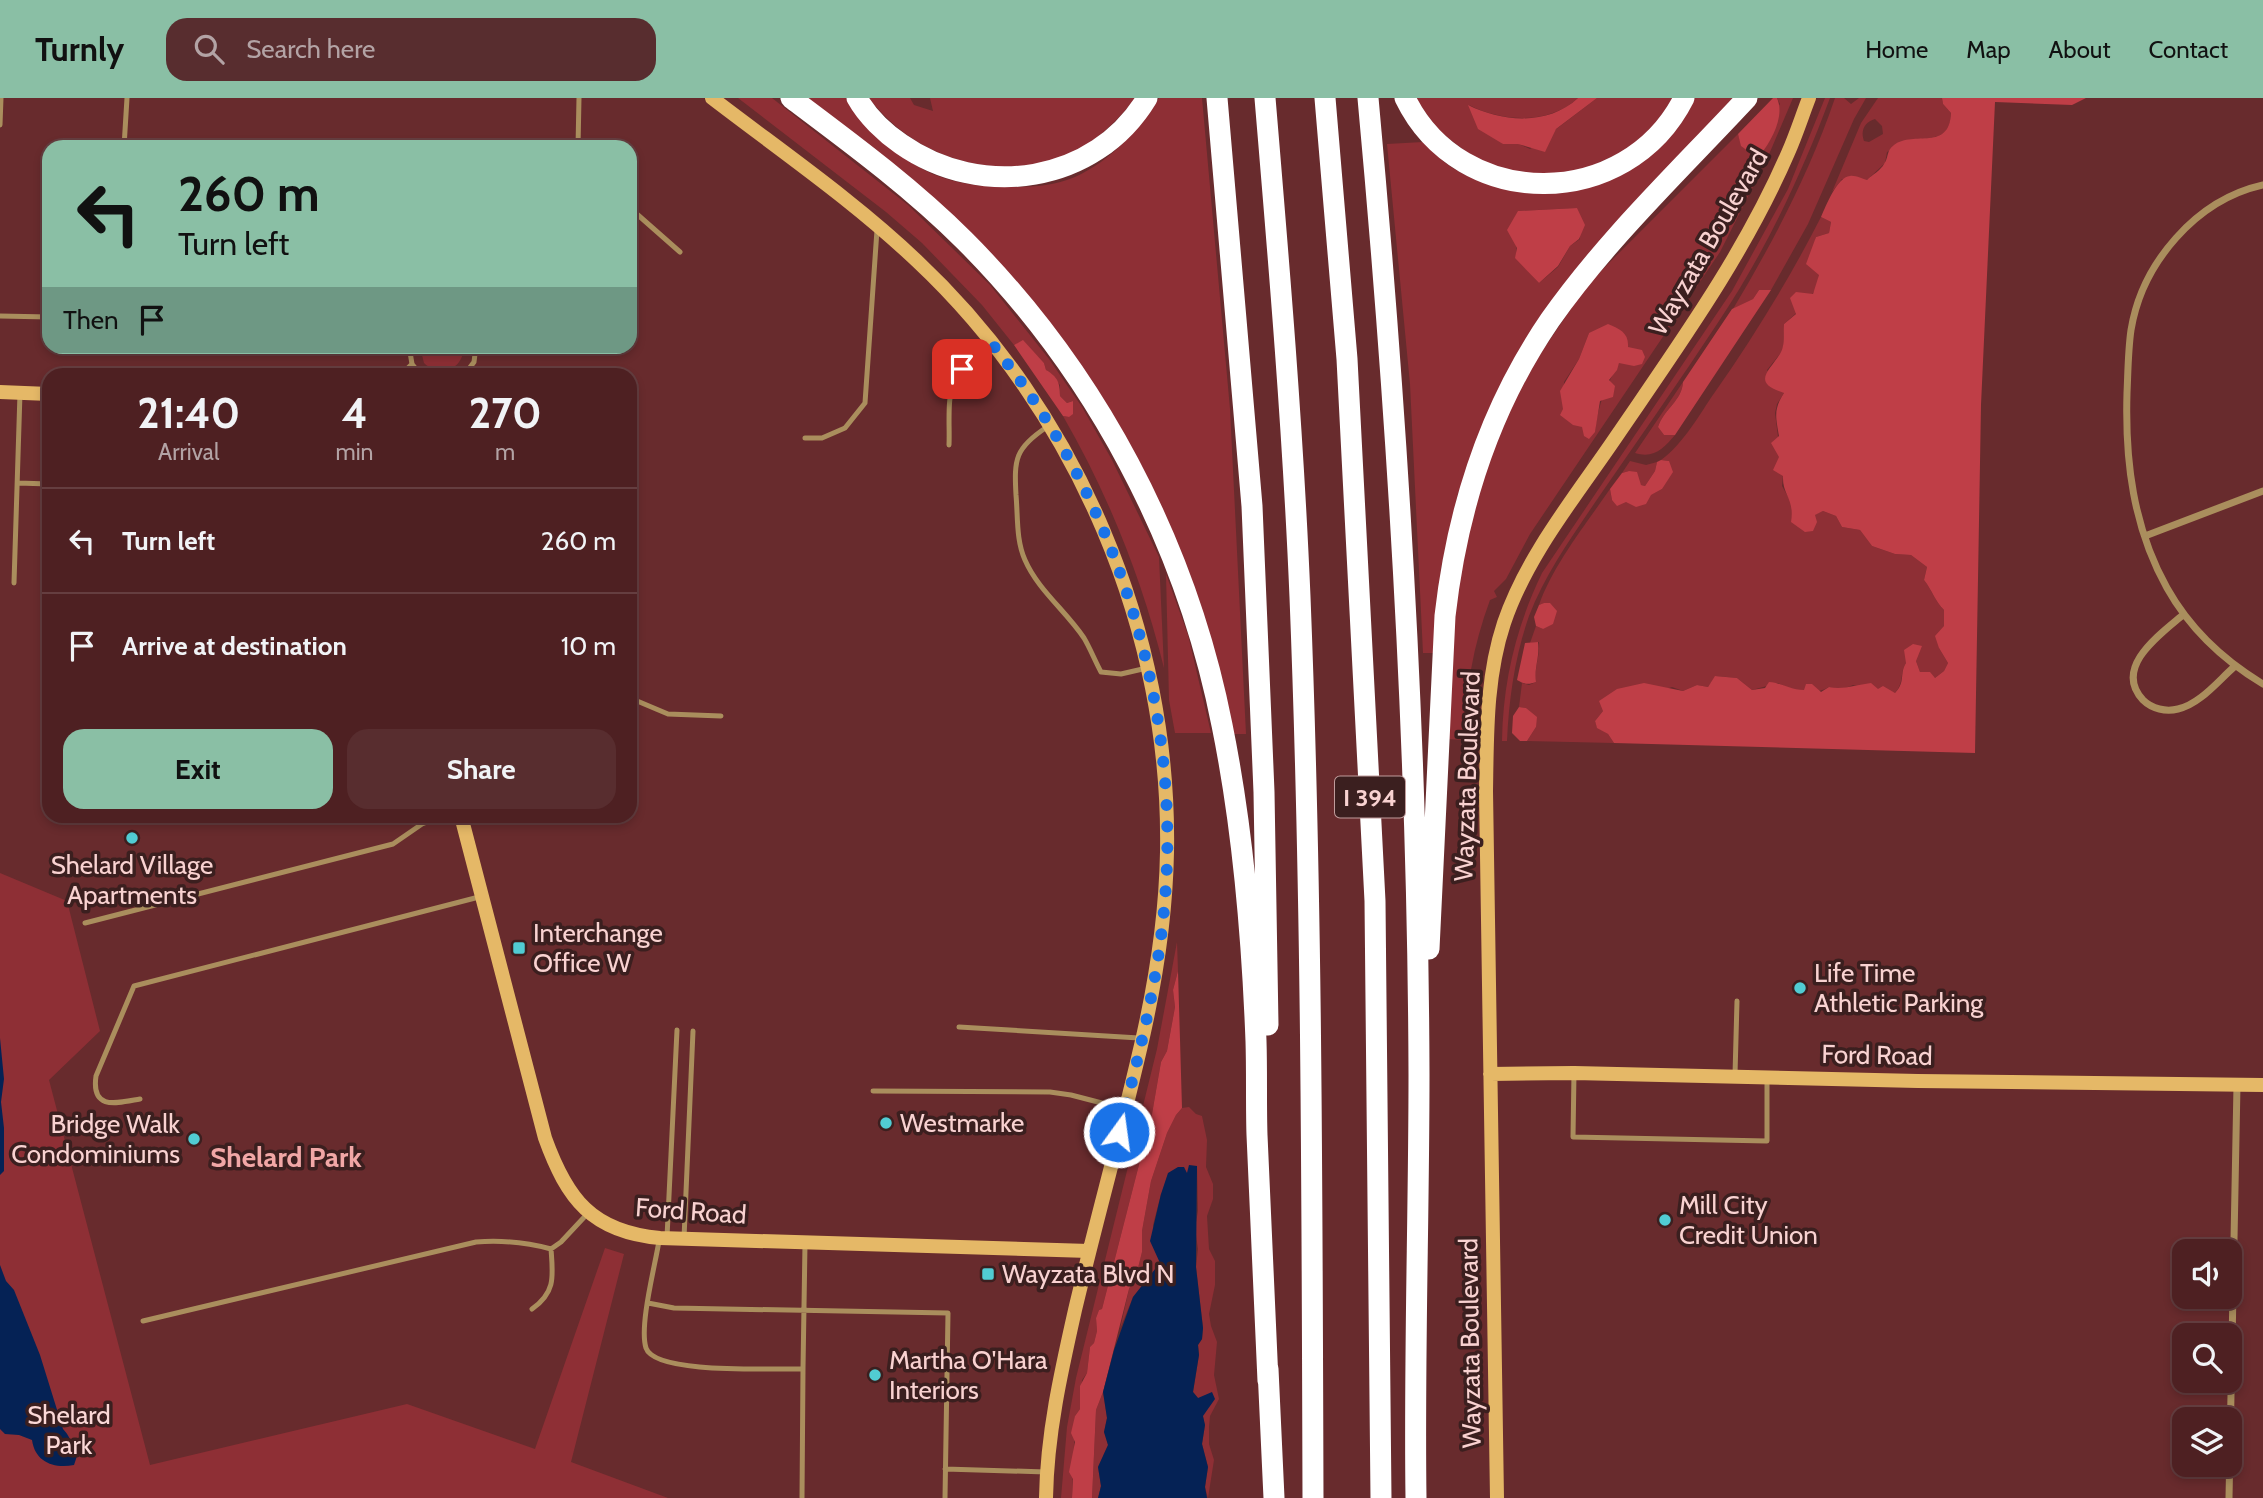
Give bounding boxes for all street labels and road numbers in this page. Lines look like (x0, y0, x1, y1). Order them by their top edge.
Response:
street label: Wayzata Boulevard (1642, 143, 1774, 341)
street label: Wayzata Boulevard (1447, 670, 1487, 882)
road number: I 394 (1335, 776, 1405, 818)
street label: Ford Road (1821, 1038, 1933, 1072)
street label: Ford Road (634, 1191, 748, 1231)
street label: Wayzata Boulevard (1452, 1238, 1488, 1448)

